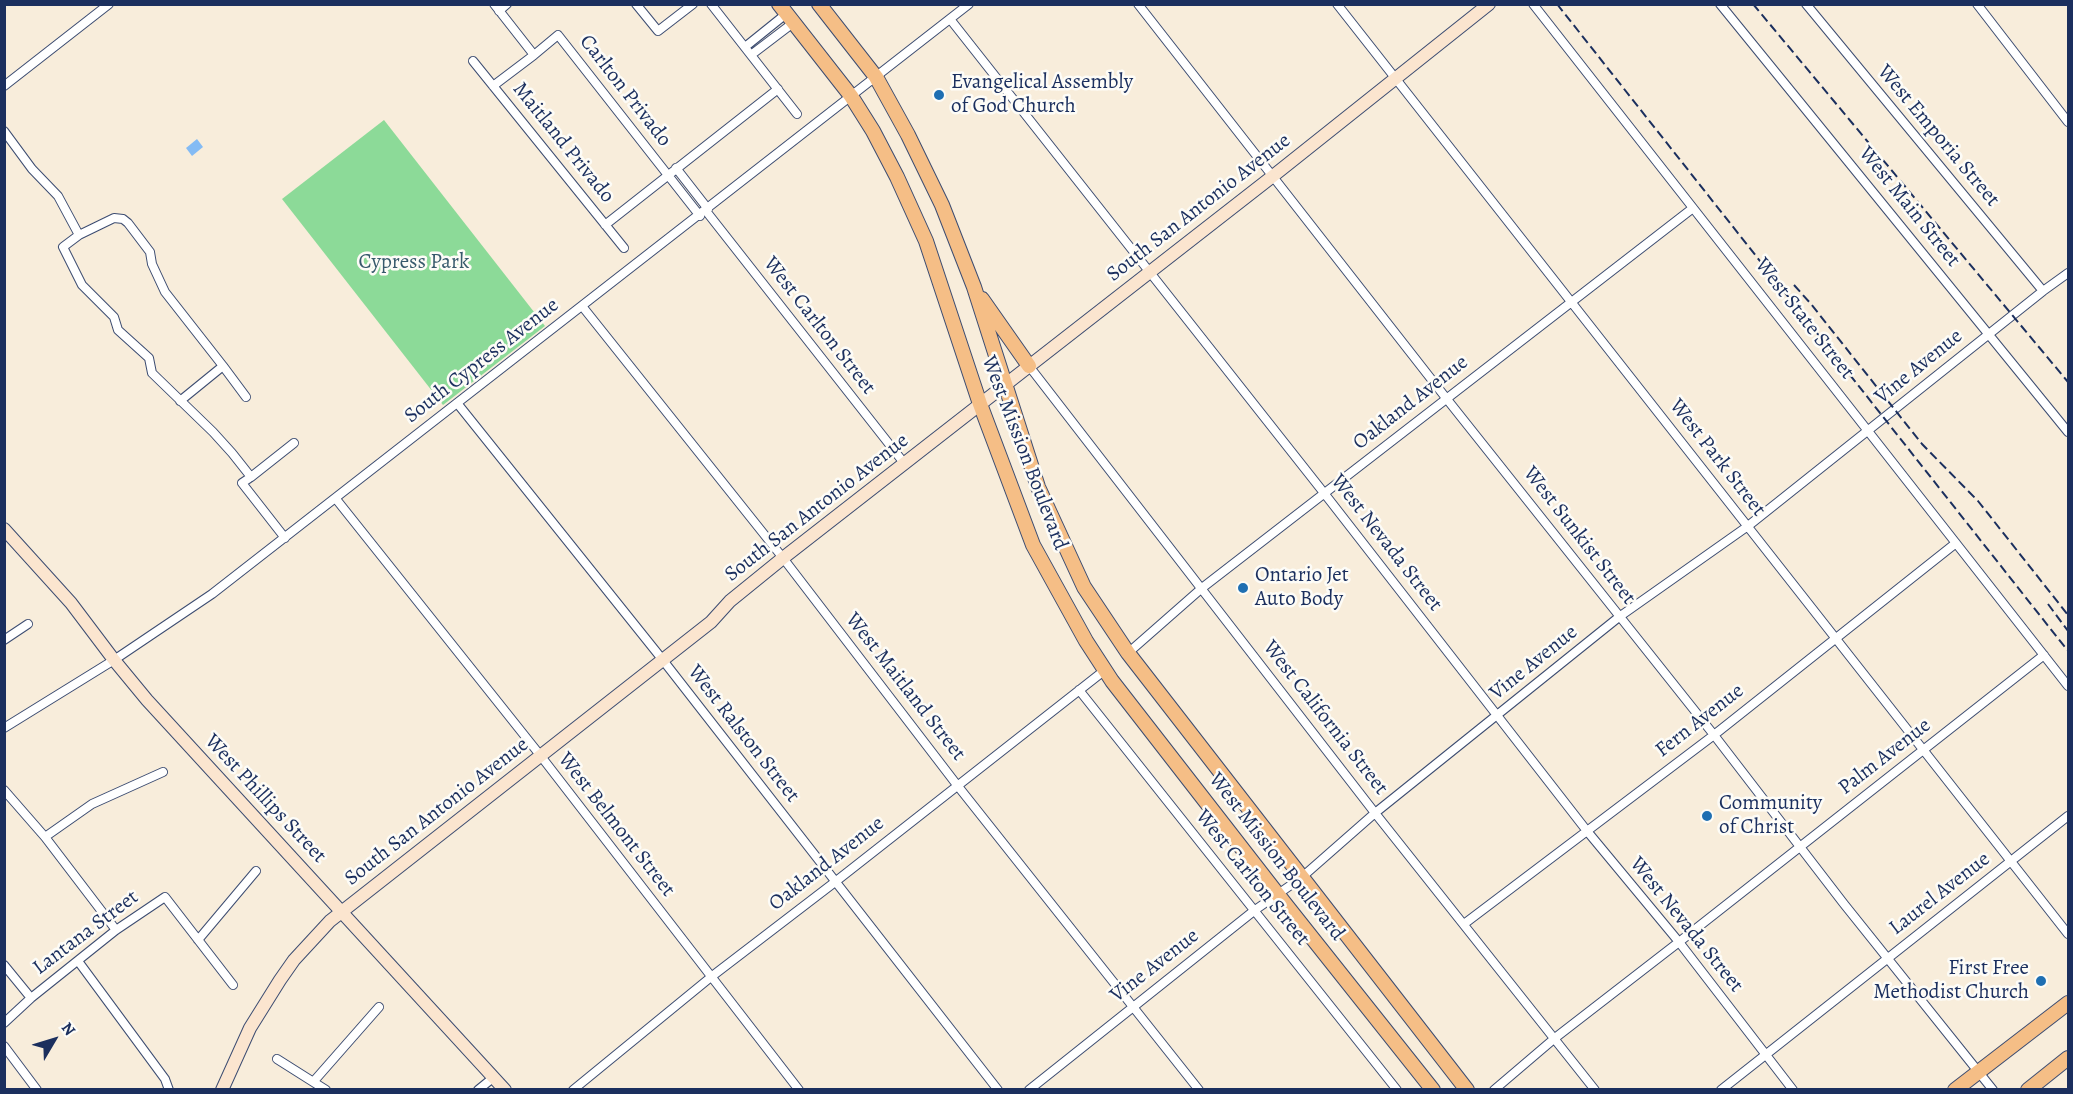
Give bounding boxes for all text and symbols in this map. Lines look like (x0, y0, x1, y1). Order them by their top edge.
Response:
street label: Carlton Privado (574, 30, 676, 152)
street label: West Emporia Street (1871, 60, 2005, 212)
place label: Evangelical Assembly of God Church (951, 70, 1133, 120)
street label: Maitland Privado (507, 78, 619, 208)
marker: Evangelical Assembly of God Church (932, 88, 946, 102)
street label: South San Antonio Avenue (1102, 128, 1296, 288)
street label: West Main Street (1853, 142, 1965, 272)
park label: Cypress Park (358, 250, 470, 276)
street label: West Carlton Street (757, 252, 881, 400)
street label: West State Street (1749, 253, 1859, 385)
street label: South Cypress Avenue (400, 293, 564, 429)
street label: Vine Avenue (1870, 324, 1968, 410)
street label: Oakland Avenue (1348, 350, 1474, 456)
street label: West Mission Boulevard (975, 352, 1073, 554)
street label: West Park Street (1663, 394, 1771, 522)
street label: South San Antonio Avenue (720, 428, 914, 588)
street label: West Sunkist Street (1517, 462, 1641, 610)
street label: West Nevada Street (1325, 470, 1447, 616)
place label: Ontario Jet Auto Body (1255, 563, 1349, 613)
marker: Ontario Jet Auto Body (1236, 581, 1250, 595)
street label: West Maitland Street (839, 608, 971, 766)
street label: Vine Avenue (1485, 620, 1583, 706)
street label: West California Street (1257, 636, 1393, 800)
street label: West Ralston Street (682, 660, 804, 808)
street label: Fern Avenue (1651, 679, 1749, 763)
street label: Palm Avenue (1834, 713, 1936, 801)
street label: West Phillips Street (199, 729, 331, 869)
street label: South San Antonio Avenue (340, 732, 534, 892)
street label: West Belmont Street (552, 748, 680, 902)
street label: West Mission Boulevard (1203, 768, 1349, 946)
place label: Community of Christ (1719, 791, 1822, 841)
street label: West Carlton Street (1189, 805, 1315, 951)
marker: Community of Christ (1700, 809, 1714, 823)
street label: Oakland Avenue (764, 811, 890, 917)
street label: Laurel Avenue (1885, 847, 1995, 941)
street label: West Nevada Street (1624, 852, 1748, 998)
street label: Lantana Street (28, 885, 144, 981)
street label: Vine Avenue (1106, 924, 1204, 1008)
place label: First Free Methodist Church (1873, 956, 2029, 1006)
marker: First Free Methodist Church (2034, 974, 2048, 988)
north arrow (24, 1010, 84, 1070)
text: N (56, 1018, 80, 1040)

